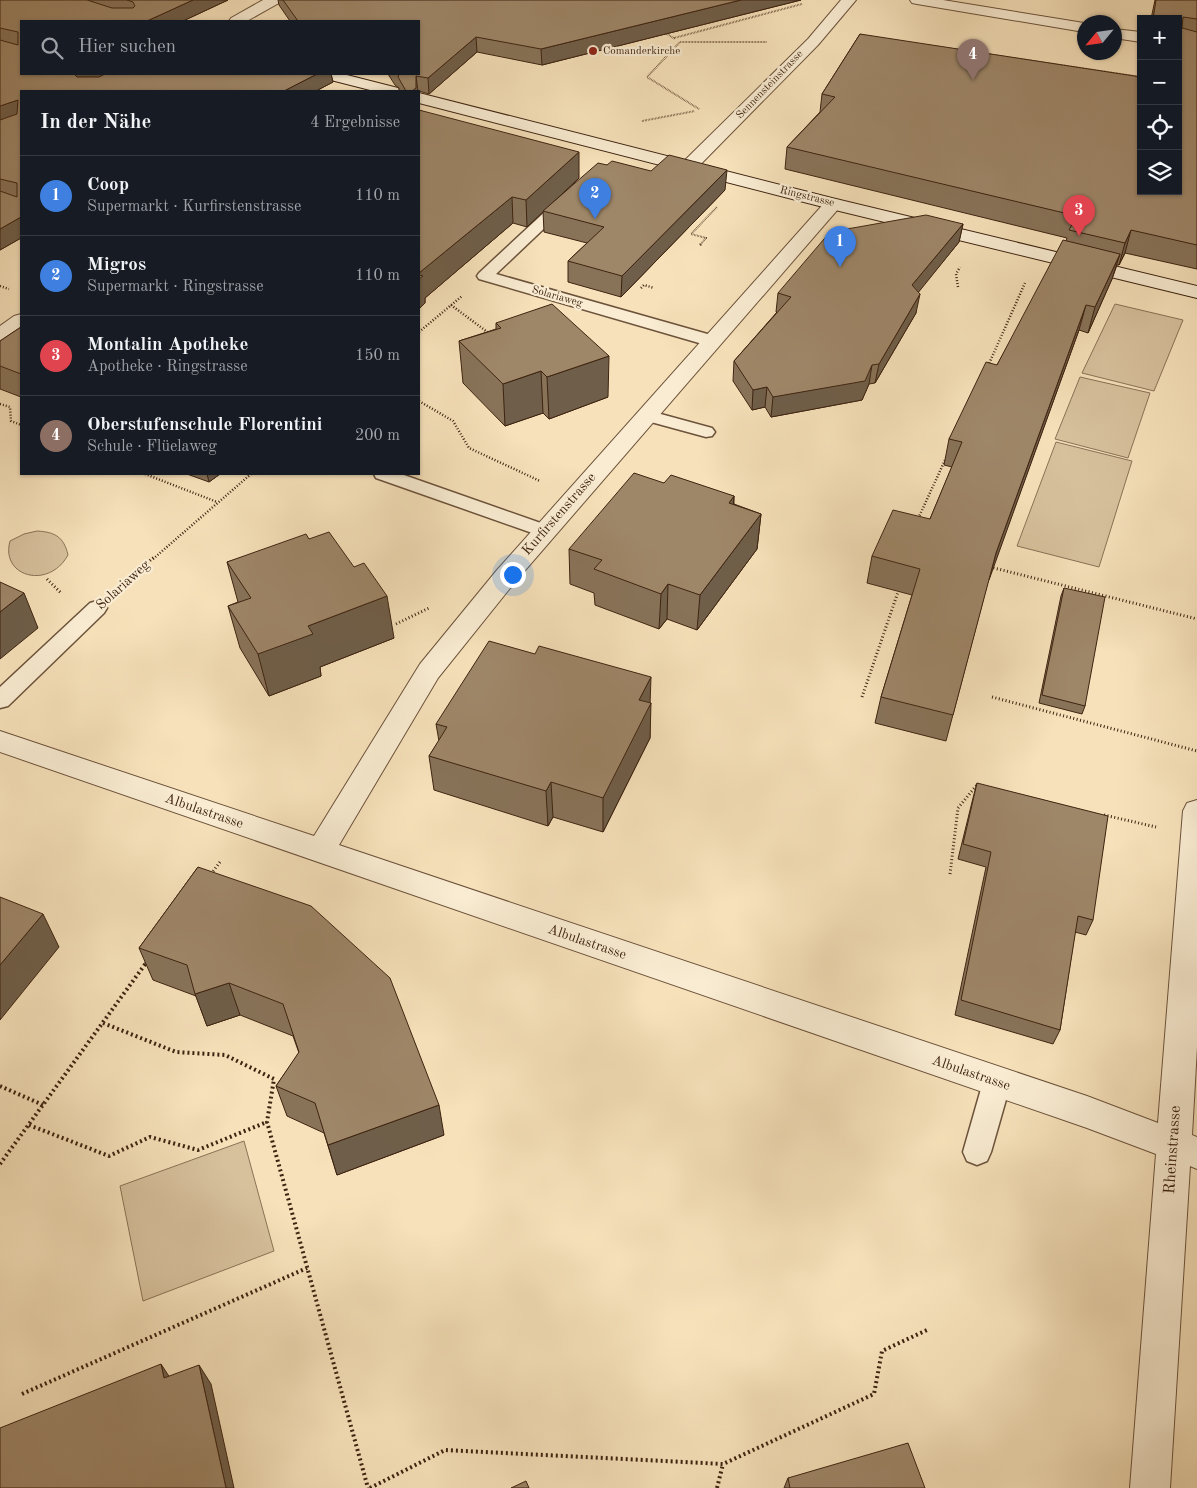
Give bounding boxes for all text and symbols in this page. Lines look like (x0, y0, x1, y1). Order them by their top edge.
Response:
north arrow (1077, 15, 1122, 60)
map controls (1137, 15, 1182, 195)
button: + (1137, 15, 1182, 60)
search box (20, 20, 420, 75)
icon: search (38, 34, 66, 62)
text: Hier suchen (78, 38, 176, 57)
pin: 4 (957, 39, 989, 80)
marker: Comanderkirche (587, 45, 599, 57)
place label: Comanderkirche (603, 46, 680, 57)
street label: Sennensteinstrasse (735, 49, 805, 121)
button: − (1137, 60, 1182, 105)
button: locate (1137, 105, 1182, 150)
text: In der Nähe (40, 112, 151, 133)
text: 4 Ergebnisse (310, 115, 400, 131)
button: layers (1137, 150, 1182, 195)
text: Coop (87, 176, 129, 195)
pin: 2 (579, 178, 611, 219)
street label: Ringstrasse (779, 185, 835, 209)
text: 1 (51, 188, 61, 204)
text: 110 m (355, 188, 400, 204)
pin: 3 (1063, 195, 1095, 236)
text: Supermarkt · Kurfirstenstrasse (87, 199, 301, 215)
pin: 1 (824, 226, 856, 267)
text: Migros (87, 256, 146, 275)
text: 2 (51, 268, 61, 284)
text: 110 m (355, 268, 400, 284)
text: Supermarkt · Ringstrasse (87, 279, 264, 295)
street label: Solariaweg (530, 284, 584, 310)
text: Montalin Apotheke (87, 336, 248, 355)
text: 3 (51, 348, 61, 364)
text: 150 m (355, 348, 400, 364)
text: Apotheke · Ringstrasse (87, 359, 248, 375)
text: Oberstufenschule Florentini (87, 416, 322, 435)
text: 4 (51, 428, 61, 444)
text: 200 m (355, 428, 400, 444)
text: Schule · Flüelaweg (87, 439, 217, 455)
street label: Kurfirstenstrasse (520, 470, 598, 558)
street label: Solariaweg (94, 557, 153, 612)
your location (500, 562, 526, 588)
street label: Albulastrasse (163, 791, 245, 831)
street label: Albulastrasse (546, 922, 628, 962)
street label: Albulastrasse (930, 1053, 1012, 1093)
street label: Rheinstrasse (1162, 1105, 1184, 1195)

